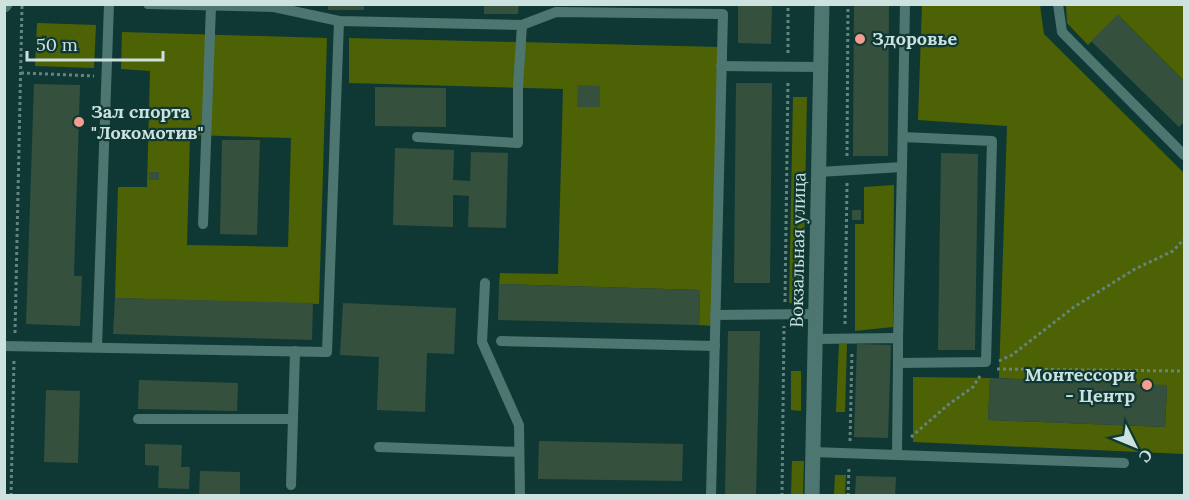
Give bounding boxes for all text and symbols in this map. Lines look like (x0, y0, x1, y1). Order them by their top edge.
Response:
scale bar (27, 24, 164, 62)
place label: Здоровье (872, 27, 958, 50)
marker: Здоровье (853, 32, 867, 46)
text: 50 m (36, 33, 78, 56)
place label: Зал спорта "Локомотив" (91, 100, 203, 144)
marker: Зал спорта "Локомотив" (72, 115, 86, 129)
street label: Вокзальная улица (785, 172, 810, 328)
place label: Монтессори - Центр (1025, 363, 1135, 407)
marker: Монтессори - Центр (1140, 378, 1154, 392)
north arrow (1105, 416, 1165, 476)
text: С (1135, 445, 1157, 467)

